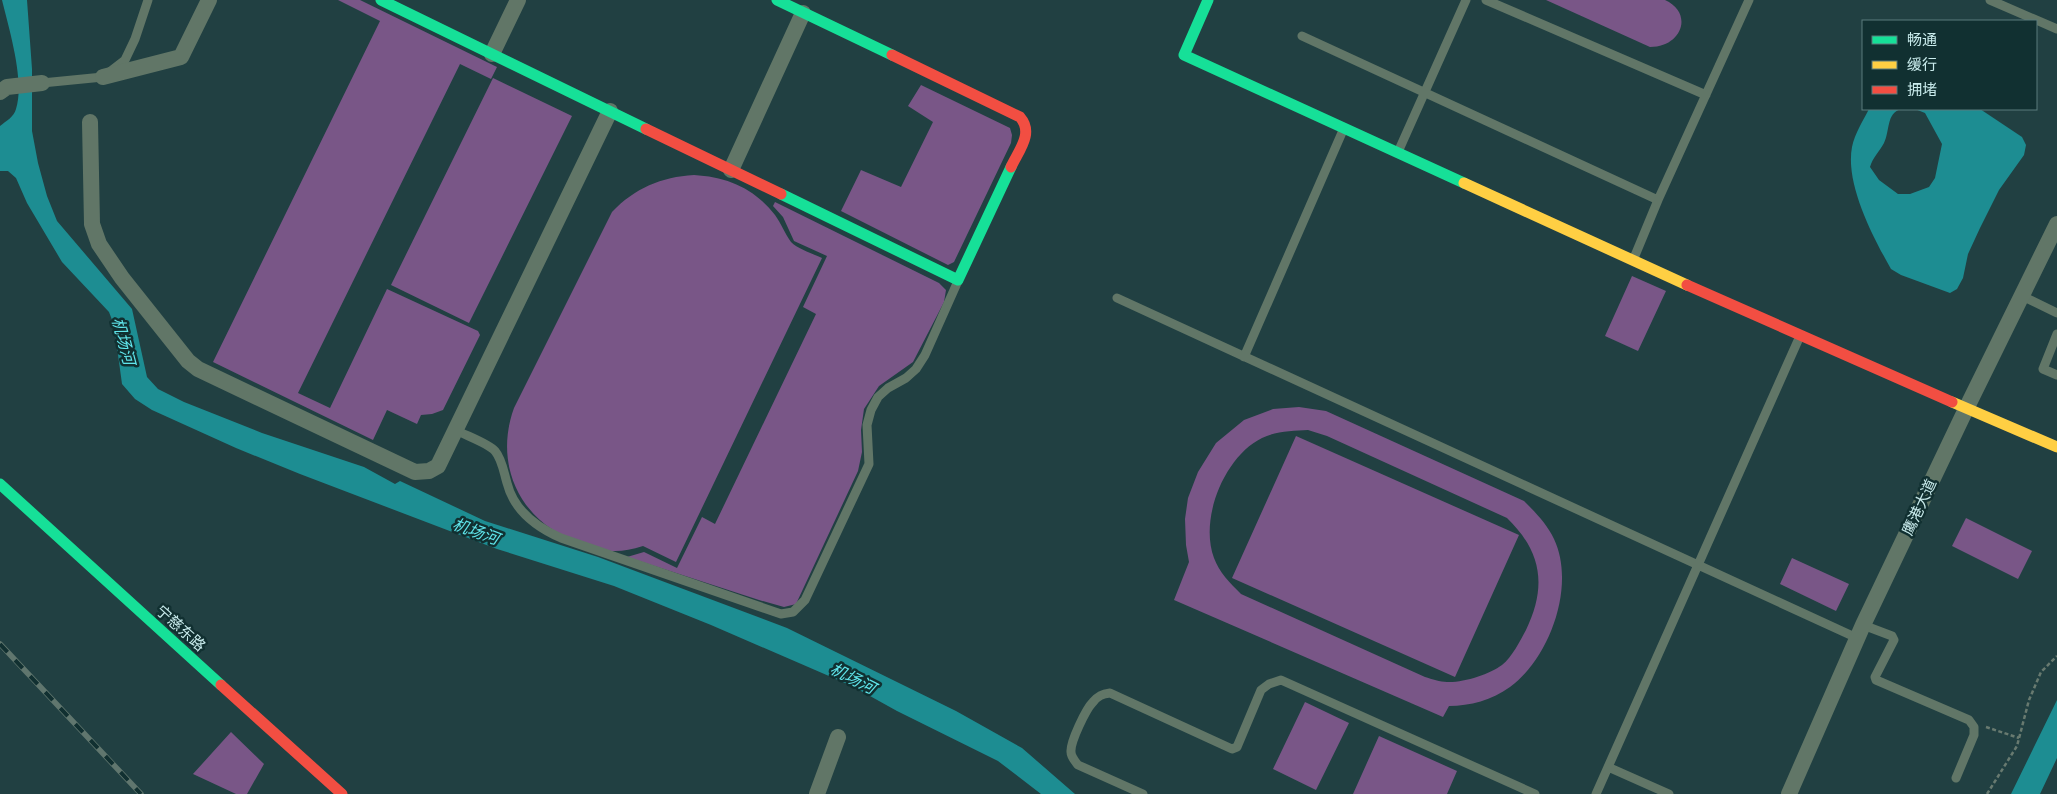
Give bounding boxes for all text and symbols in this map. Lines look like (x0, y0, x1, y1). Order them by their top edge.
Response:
legend (1862, 20, 2037, 110)
text: 畅通 (1907, 29, 1937, 50)
text: 缓行 (1907, 54, 1937, 75)
text: 拥堵 (1907, 79, 1937, 100)
water label: 机场河 (107, 315, 142, 370)
street label: 鹰港大道 (1897, 475, 1941, 539)
water label: 机场河 (450, 512, 505, 551)
street label: 宁慈东路 (152, 600, 210, 656)
water label: 机场河 (827, 657, 882, 700)

